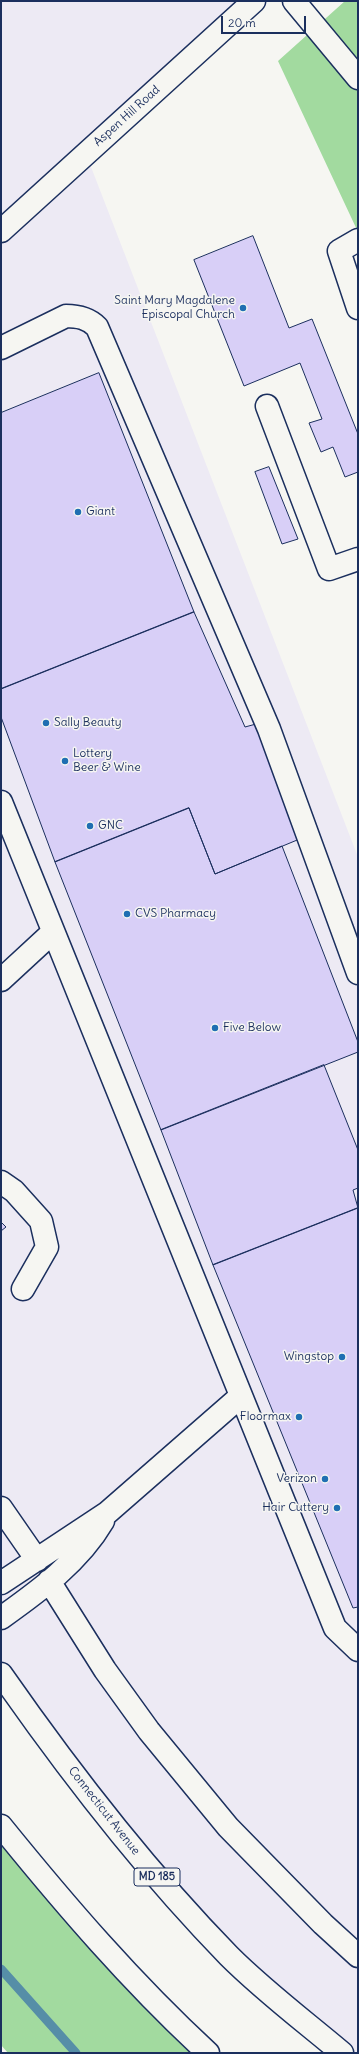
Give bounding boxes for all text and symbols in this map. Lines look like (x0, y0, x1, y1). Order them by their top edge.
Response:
scale bar (223, 8, 308, 34)
text: 20 m (228, 15, 256, 30)
street label: Aspen Hill Road (91, 83, 163, 149)
place label: Saint Mary Magdalene Episcopal Church (114, 294, 235, 322)
marker: Saint Mary Magdalene Episcopal Church (238, 303, 248, 313)
place label: Giant (86, 505, 115, 519)
marker: Giant (73, 507, 83, 517)
place label: Sally Beauty (54, 716, 122, 730)
marker: Sally Beauty (41, 718, 51, 728)
place label: Lottery Beer & Wine (73, 747, 141, 775)
marker: Lottery Beer & Wine (60, 756, 70, 766)
place label: GNC (98, 819, 123, 833)
marker: GNC (85, 821, 95, 831)
place label: CVS Pharmacy (135, 907, 216, 921)
marker: CVS Pharmacy (122, 909, 132, 919)
place label: Five Below (223, 1021, 281, 1035)
marker: Five Below (210, 1023, 220, 1033)
place label: Wingstop (284, 1350, 334, 1364)
marker: Wingstop (337, 1352, 347, 1362)
place label: Floormax (240, 1410, 291, 1424)
marker: Floormax (294, 1412, 304, 1422)
place label: Verizon (277, 1472, 317, 1486)
marker: Verizon (320, 1474, 330, 1484)
place label: Hair Cuttery (262, 1501, 329, 1515)
marker: Hair Cuttery (332, 1503, 342, 1513)
street label: Connecticut Avenue (65, 1764, 143, 1858)
road number: MD 185 (134, 1868, 180, 1886)

